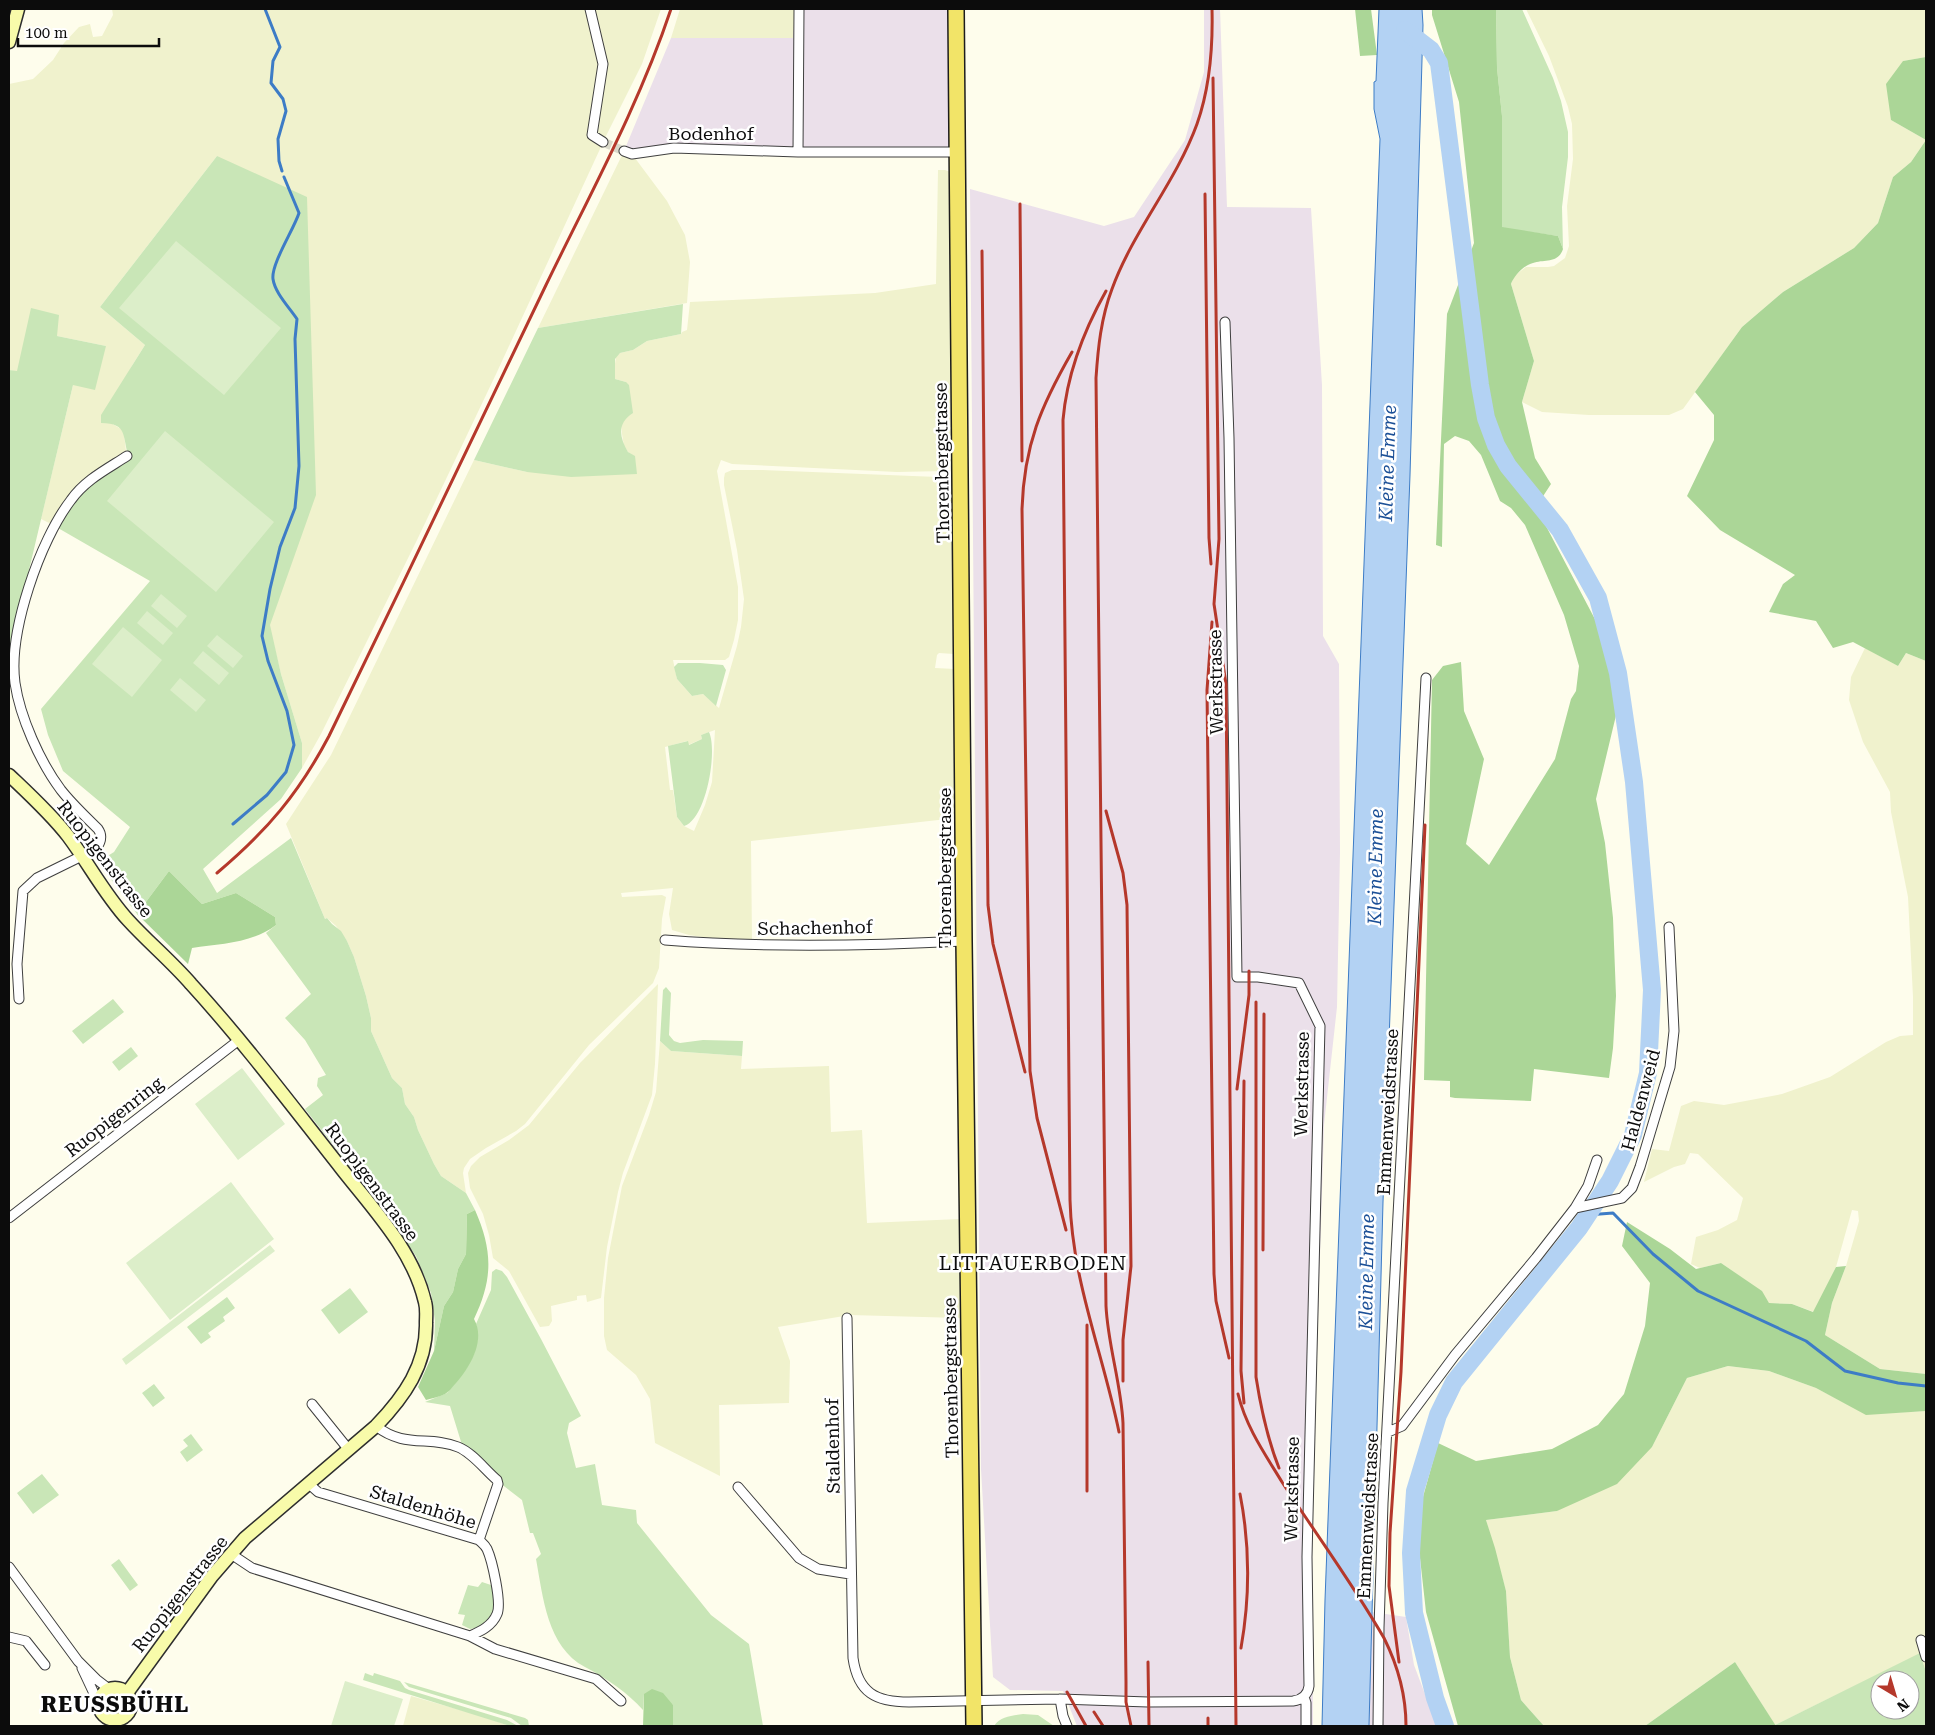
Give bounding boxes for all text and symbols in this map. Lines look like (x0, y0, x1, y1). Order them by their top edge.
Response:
scale bar (18, 15, 159, 47)
text: 100 m (25, 24, 68, 42)
street label: Bodenhof (668, 123, 755, 144)
street label: Thorenbergstrasse (930, 382, 953, 544)
water label: Kleine Emme (1374, 404, 1401, 523)
street label: Werkstrasse (1204, 629, 1227, 735)
street label: Thorenbergstrasse (934, 787, 955, 948)
street label: Ruopigenstrasse (53, 796, 158, 921)
water label: Kleine Emme (1363, 808, 1388, 926)
street label: Schachenhof (757, 916, 874, 939)
street label: Emmenweidstrasse (1373, 1028, 1402, 1196)
street label: Werkstrasse (1290, 1031, 1313, 1137)
street label: Haldenweid (1617, 1046, 1664, 1153)
street label: Ruopigenring (61, 1071, 167, 1161)
street label: Ruopigenstrasse (321, 1119, 424, 1245)
water label: Kleine Emme (1354, 1213, 1379, 1331)
district label: LITTAUERBODEN (939, 1251, 1127, 1275)
street label: Thorenbergstrasse (939, 1297, 962, 1459)
street label: Staldenhof (821, 1397, 844, 1494)
street label: Emmenweidstrasse (1353, 1432, 1382, 1600)
street label: Werkstrasse (1280, 1436, 1303, 1542)
street label: Staldenhöhe (367, 1480, 479, 1533)
street label: Ruopigenstrasse (128, 1531, 232, 1656)
north arrow (1870, 1670, 1920, 1720)
district label: REUSSBÜHL (41, 1690, 189, 1717)
text: N (1894, 1696, 1912, 1715)

